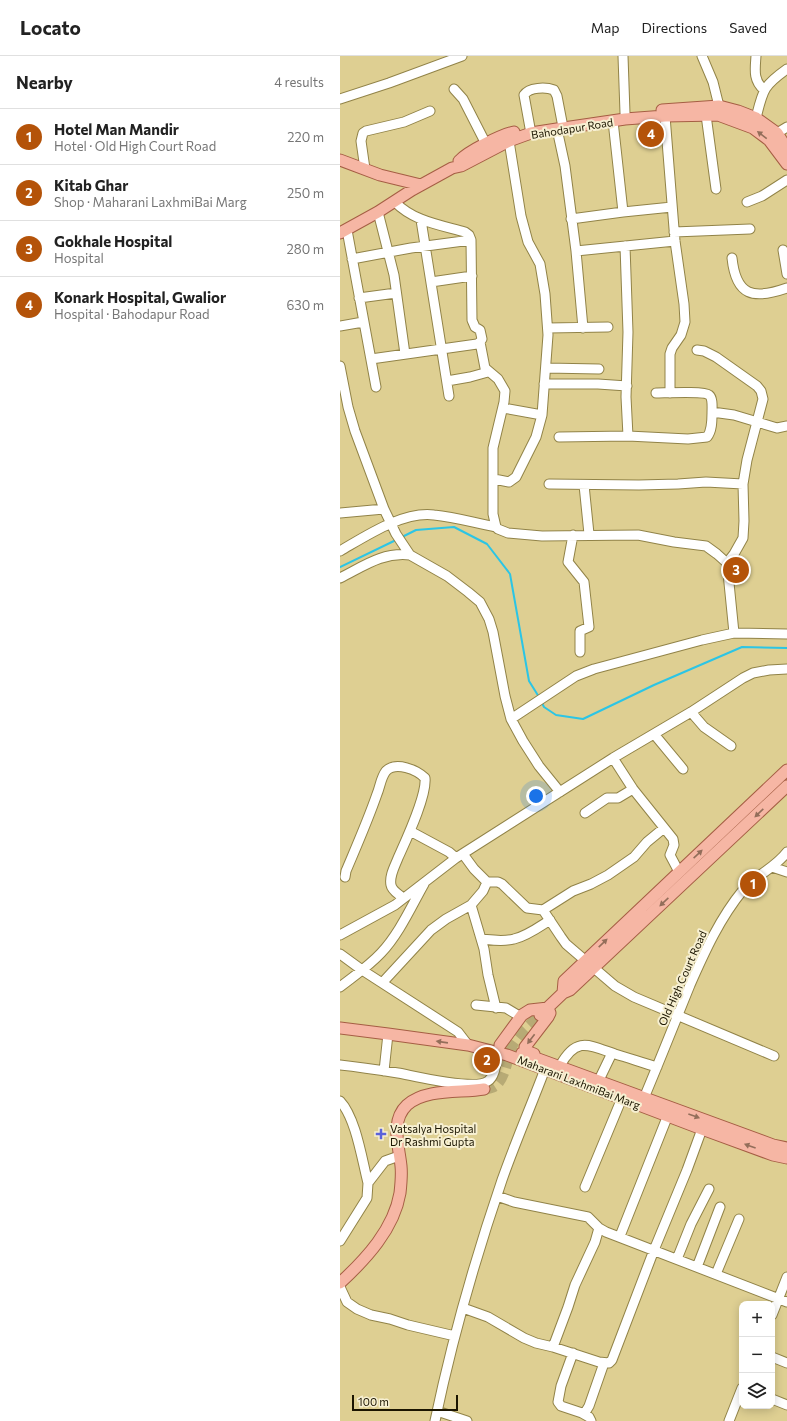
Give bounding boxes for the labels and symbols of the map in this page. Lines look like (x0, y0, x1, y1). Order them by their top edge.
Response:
street label: Bahodapur Road (530, 115, 614, 141)
pin: 4 (638, 119, 664, 149)
one-way arrow (757, 130, 768, 139)
pin: 3 (723, 555, 749, 585)
your location (526, 786, 546, 806)
one-way arrow (754, 808, 764, 817)
one-way arrow (693, 850, 703, 859)
pin: 1 (740, 869, 766, 899)
one-way arrow (660, 897, 669, 906)
street label: Old High Court Road (655, 928, 709, 1028)
one-way arrow (598, 938, 608, 948)
one-way arrow (526, 1034, 535, 1045)
one-way arrow (436, 1039, 448, 1045)
pin: 2 (474, 1045, 500, 1075)
street label: Maharani LaxhmiBai Marg (516, 1053, 642, 1111)
one-way arrow (688, 1113, 700, 1119)
place label: Vatsalya Hospital Dr Rashmi Gupta (390, 1122, 476, 1148)
marker: Vatsalya Hospital Dr Rashmi Gupta (375, 1128, 387, 1140)
one-way arrow (744, 1143, 756, 1149)
scale bar (352, 1393, 458, 1412)

